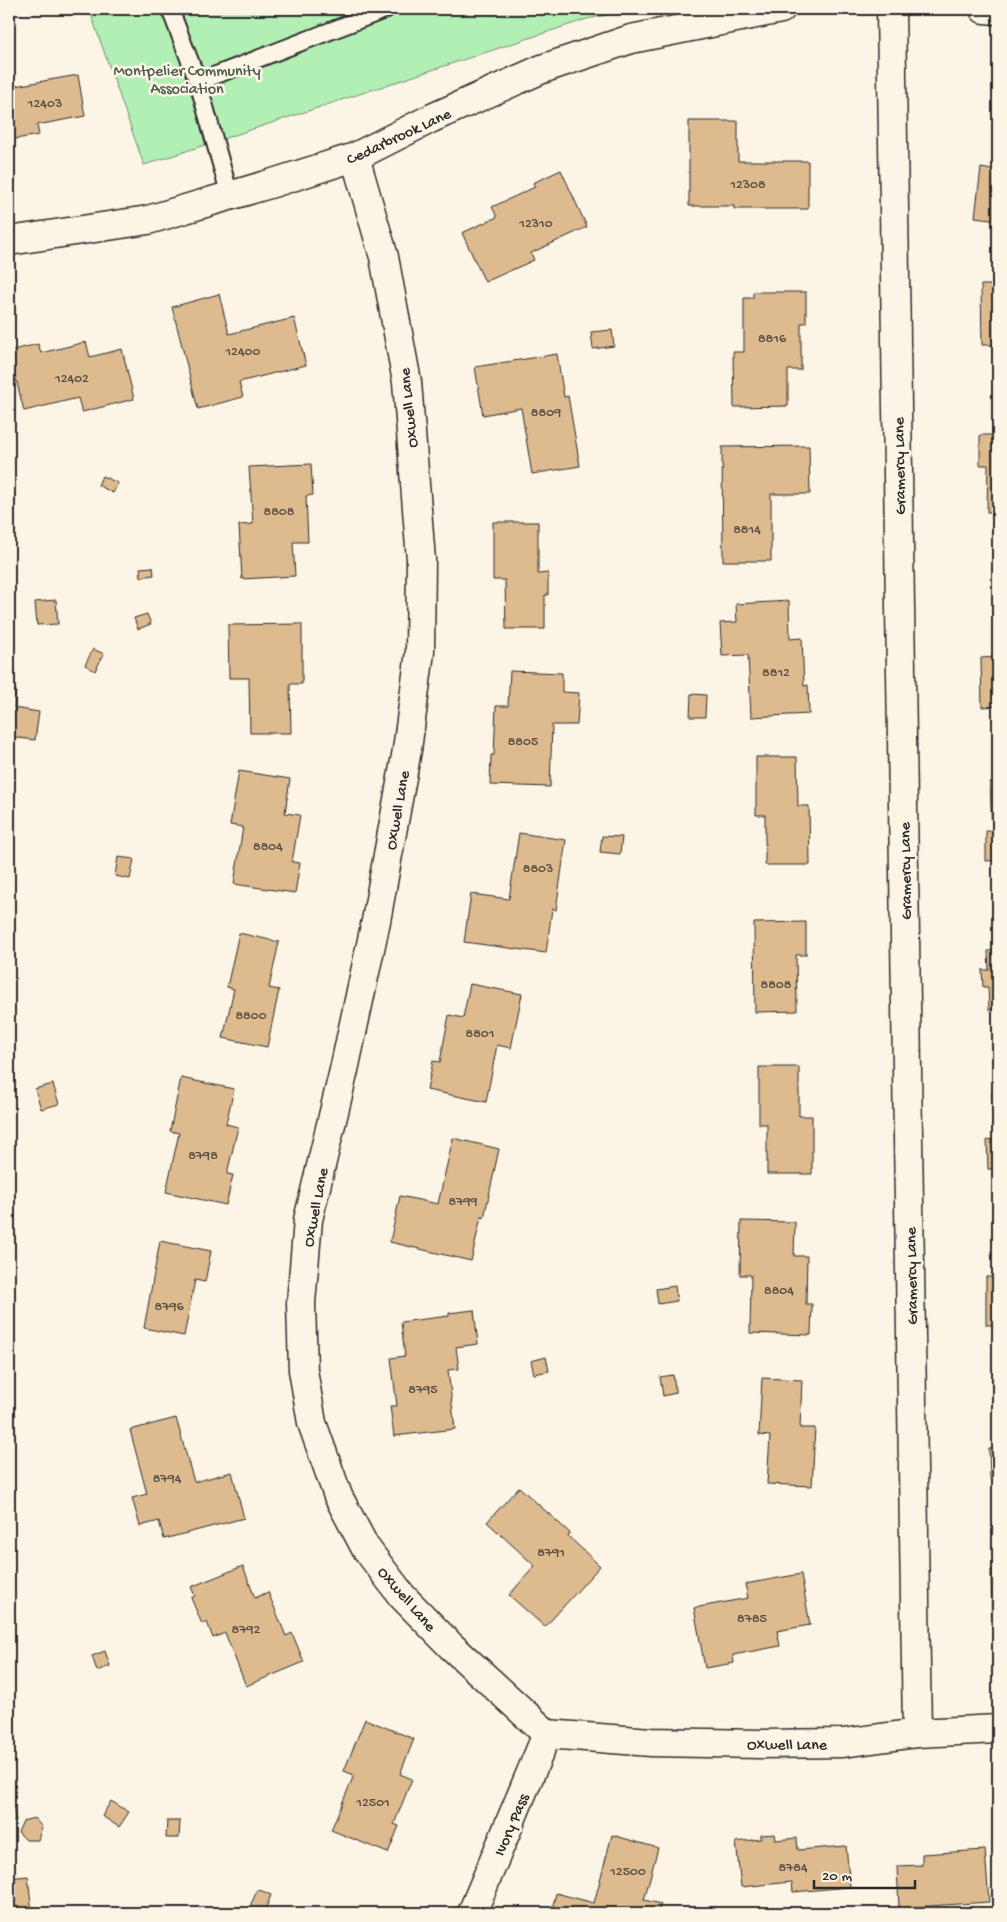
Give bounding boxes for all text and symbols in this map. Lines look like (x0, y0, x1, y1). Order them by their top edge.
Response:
park label: Montpelier Community Association (113, 63, 261, 100)
house number: 12403 (27, 96, 62, 113)
street label: Cedarbrook Lane (344, 105, 455, 171)
house number: 12308 (729, 177, 766, 194)
house number: 12310 (518, 216, 553, 233)
house number: 8816 (758, 331, 787, 348)
house number: 12400 (224, 344, 261, 361)
street label: Oxwell Lane (397, 366, 424, 448)
house number: 12402 (54, 371, 89, 388)
house number: 8809 (531, 405, 561, 422)
street label: Gramercy Lane (891, 416, 912, 515)
house number: 8808 (264, 504, 295, 521)
house number: 8814 (733, 522, 761, 539)
house number: 8812 (762, 665, 790, 682)
house number: 8805 (508, 734, 538, 751)
street label: Oxwell Lane (383, 769, 416, 852)
street label: Gramercy Lane (897, 821, 918, 920)
house number: 8804 (253, 839, 283, 856)
house number: 8803 (523, 861, 553, 878)
house number: 8808 (761, 977, 792, 994)
house number: 8800 (235, 1008, 267, 1025)
house number: 8801 (466, 1026, 494, 1043)
house number: 8798 (188, 1148, 218, 1165)
street label: Oxwell Lane (300, 1166, 335, 1249)
house number: 8799 (449, 1194, 477, 1211)
street label: Gramercy Lane (903, 1226, 924, 1325)
house number: 8804 (764, 1283, 794, 1300)
house number: 8796 (154, 1299, 184, 1316)
house number: 8795 (408, 1382, 438, 1399)
house number: 8794 (153, 1471, 182, 1488)
house number: 8791 (537, 1545, 565, 1562)
street label: Oxwell Lane (372, 1564, 439, 1637)
house number: 8785 (737, 1611, 767, 1628)
house number: 8792 (232, 1622, 261, 1639)
street label: Oxwell Lane (747, 1737, 828, 1756)
street label: Ivory Pass (492, 1790, 535, 1859)
house number: 12501 (355, 1795, 390, 1812)
scale bar (814, 1857, 916, 1889)
house number: 8784 (778, 1860, 808, 1877)
house number: 12500 (609, 1864, 646, 1881)
text: 20 m (822, 1868, 852, 1886)

